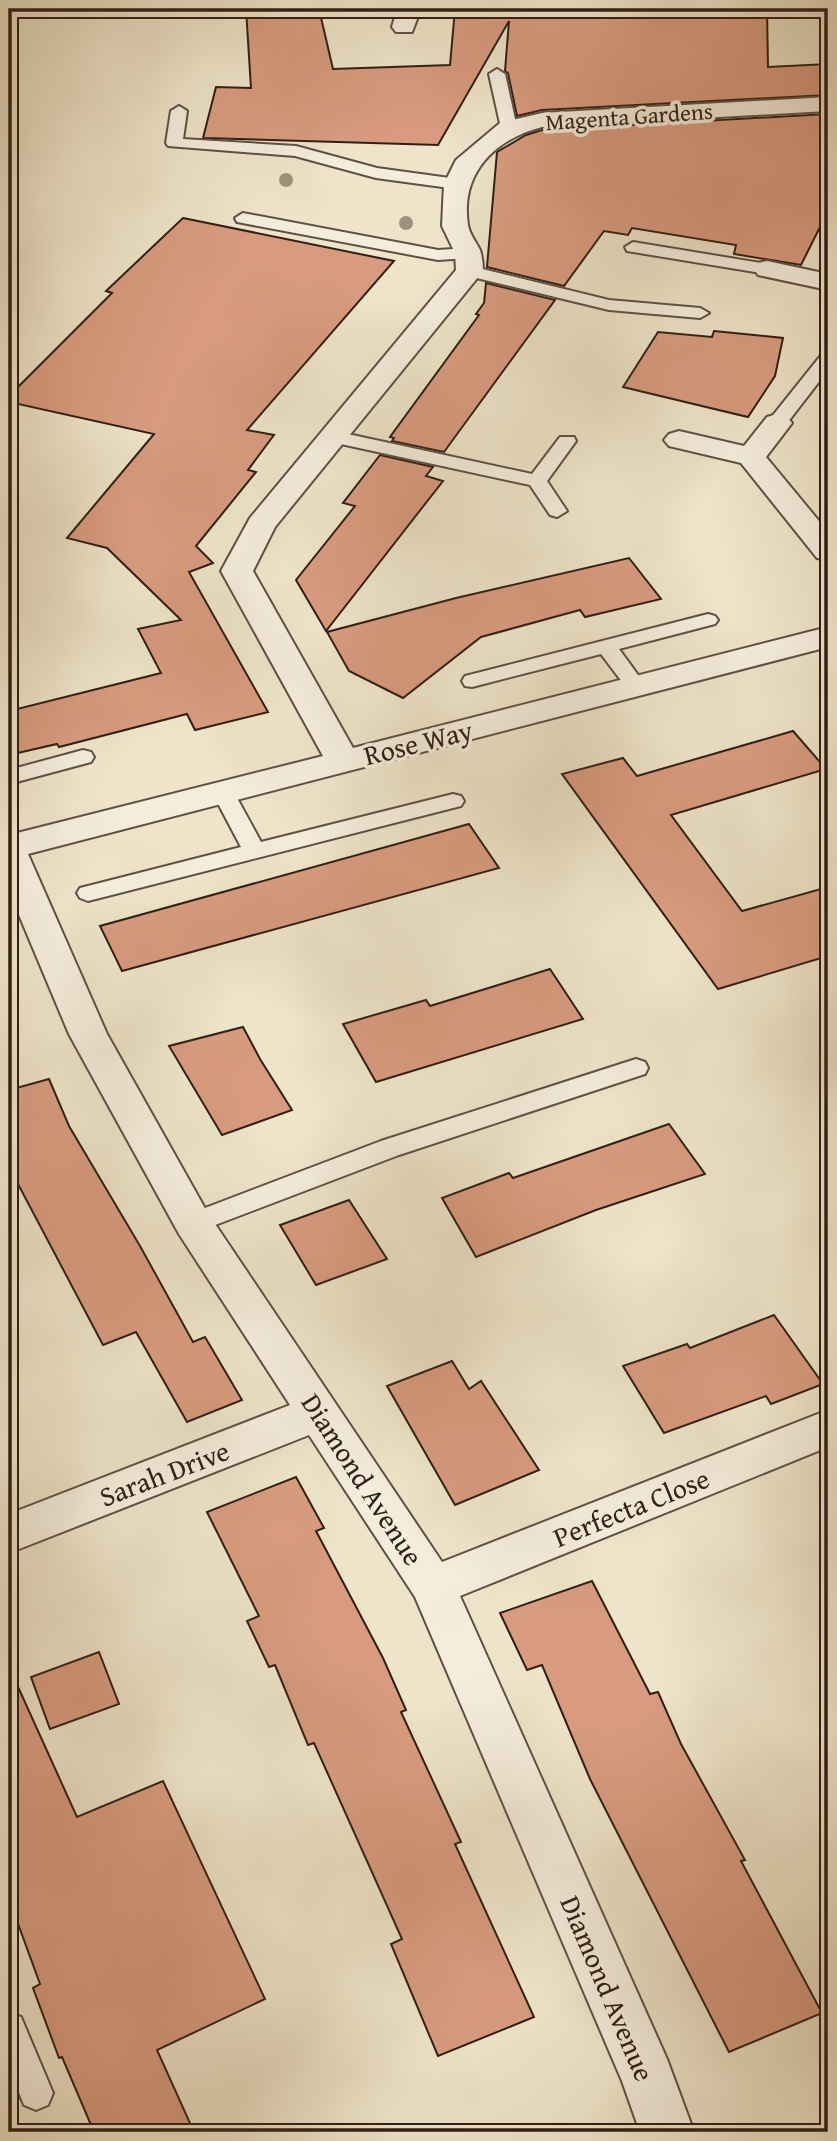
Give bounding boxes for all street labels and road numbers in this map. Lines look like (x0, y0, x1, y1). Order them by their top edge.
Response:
street label: Magenta Gardens (544, 94, 714, 138)
street label: Rose Way (359, 709, 477, 775)
street label: Diamond Avenue (292, 1385, 434, 1573)
street label: Sarah Drive (93, 1429, 235, 1517)
street label: Perfecta Close (547, 1457, 715, 1557)
street label: Diamond Avenue (550, 1889, 666, 2087)

